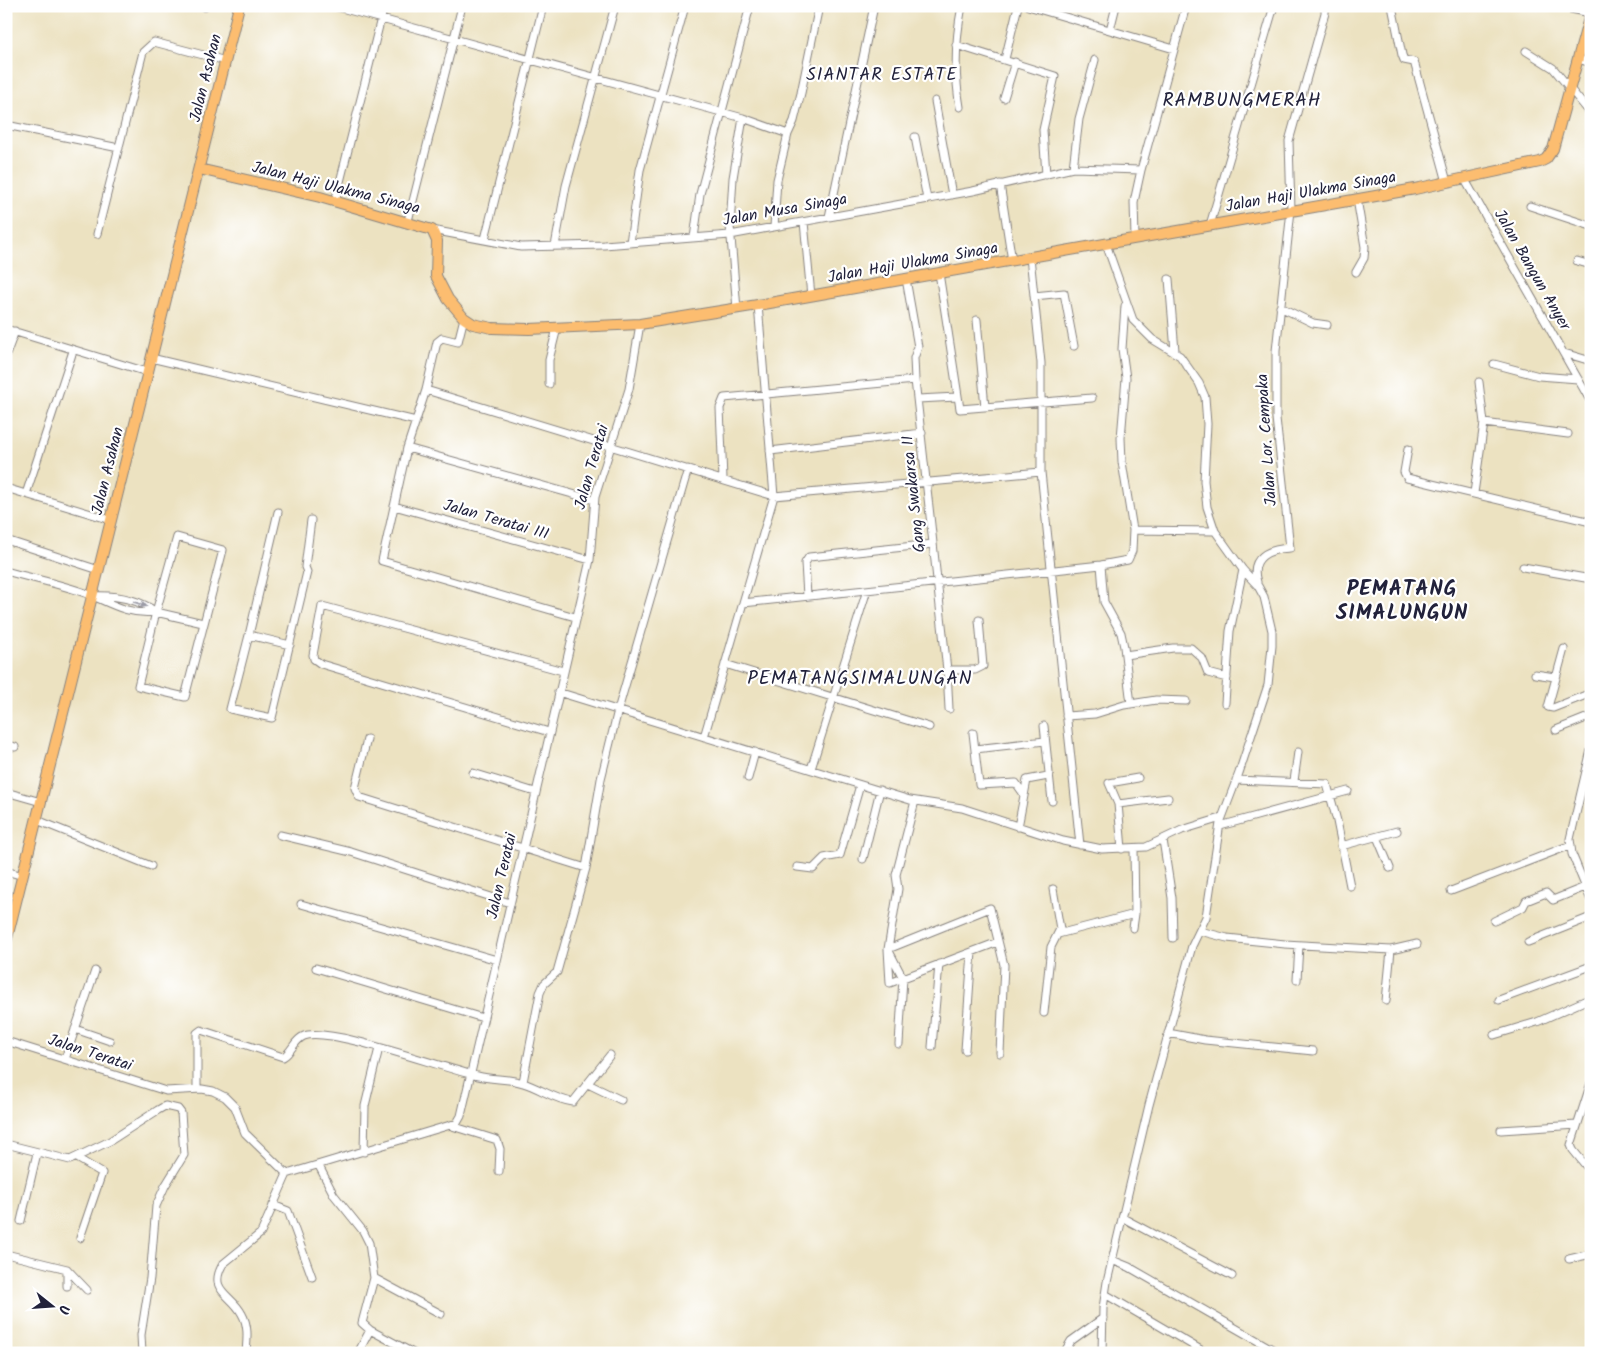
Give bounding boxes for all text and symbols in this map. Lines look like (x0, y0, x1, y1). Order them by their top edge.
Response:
street label: Jalan Asahan (183, 31, 229, 125)
district label: SIANTAR ESTATE (806, 61, 958, 90)
district label: RAMBUNGMERAH (1162, 86, 1322, 116)
street label: Jalan Haji Ulakma Sinaga (249, 155, 423, 221)
street label: Jalan Haji Ulakma Sinaga (1224, 165, 1398, 219)
street label: Jalan Musa Sinaga (721, 187, 849, 233)
street label: Jalan Bangun Anyer (1487, 205, 1578, 337)
street label: Jalan Haji Ulakma Sinaga (826, 236, 1000, 290)
street label: Jalan Lor. Cempaka (1250, 373, 1284, 507)
street label: Jalan Teratai (568, 420, 616, 512)
street label: Jalan Asahan (85, 424, 131, 518)
street label: Gang Swakarsa II (895, 434, 933, 554)
street label: Jalan Teratai III (440, 493, 552, 547)
district label: PEMATANG SIMALUNGUN (1336, 573, 1468, 630)
one-way arrow (133, 600, 148, 608)
district label: PEMATANGSIMALUNGAN (747, 664, 973, 694)
street label: Jalan Teratai (480, 829, 524, 921)
street label: Jalan Teratai (45, 1028, 137, 1079)
north arrow (28, 1282, 78, 1332)
text: U (52, 1302, 75, 1317)

